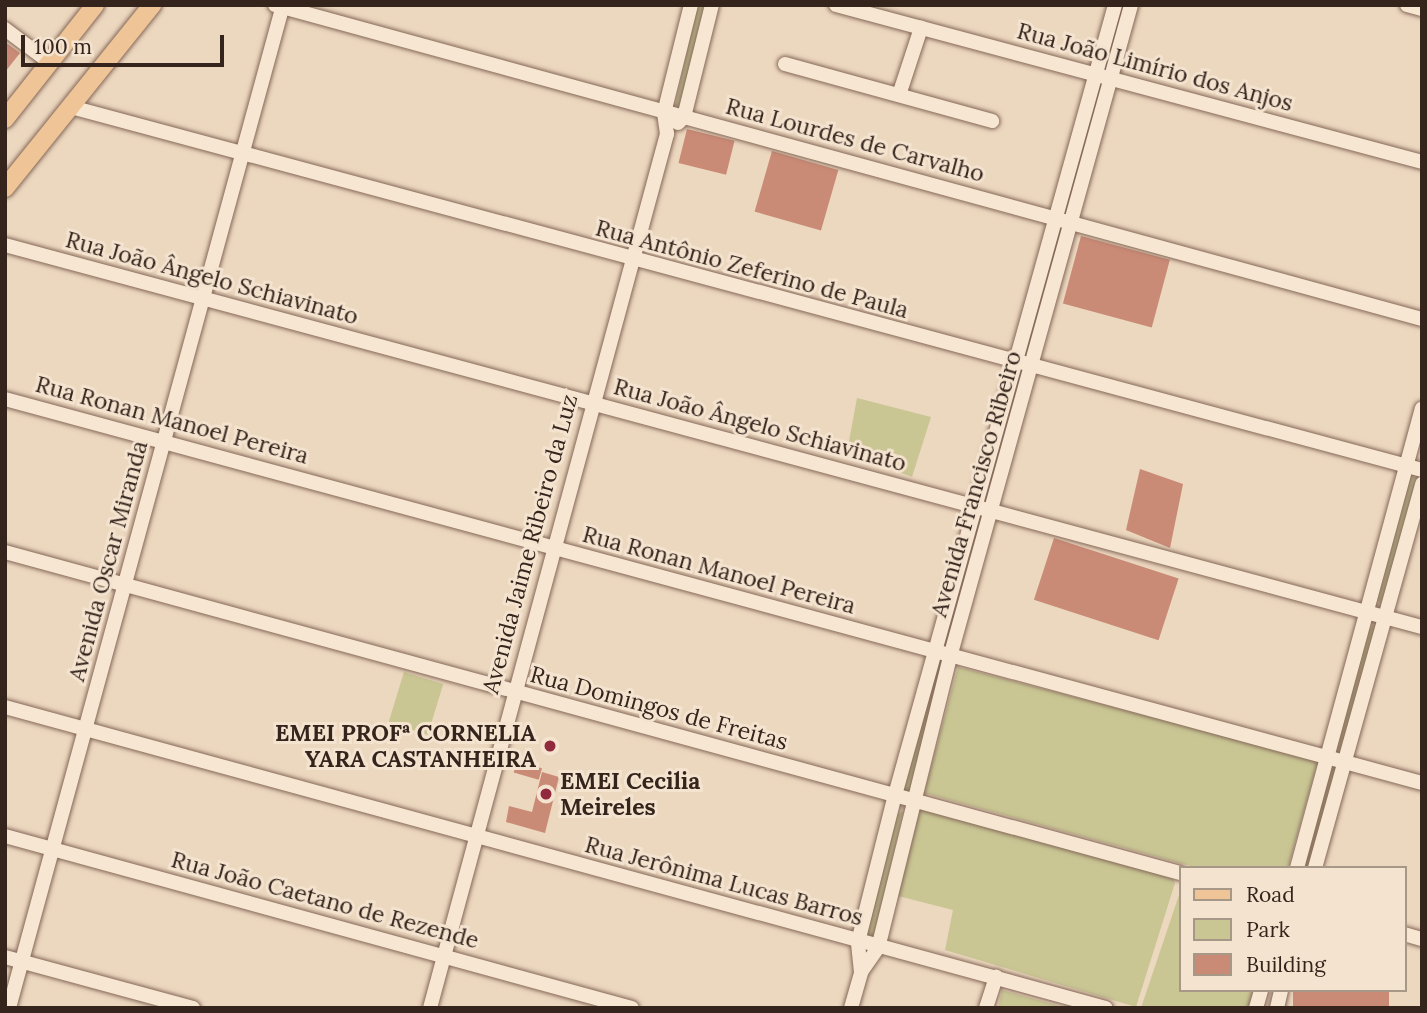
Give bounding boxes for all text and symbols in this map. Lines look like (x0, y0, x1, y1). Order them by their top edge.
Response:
street label: Rua João Limírio dos Anjos (1014, 17, 1296, 117)
scale bar (24, 21, 228, 65)
text: 100 m (34, 33, 92, 60)
street label: Rua Lourdes de Carvalho (723, 92, 987, 188)
street label: Rua Antônio Zeferino de Paula (593, 214, 911, 324)
street label: Rua João Ângelo Schiavinato (63, 226, 361, 330)
street label: Avenida Francisco Ribeiro (925, 348, 1027, 620)
street label: Rua Ronan Manoel Pereira (33, 370, 311, 470)
street label: Rua João Ângelo Schiavinato (611, 373, 909, 477)
street label: Avenida Jaime Ribeiro da Luz (477, 391, 583, 697)
street label: Avenida Oscar Miranda (63, 438, 153, 684)
street label: Rua Ronan Manoel Pereira (580, 520, 858, 620)
street label: Rua Domingos de Freitas (527, 660, 791, 756)
place label: EMEI PROFª CORNELIA YARA CASTANHEIRA (275, 719, 536, 773)
marker: EMEI PROFª CORNELIA YARA CASTANHEIRA (542, 738, 558, 754)
place label: EMEI Cecilia Meireles (560, 767, 700, 821)
marker: EMEI Cecilia Meireles (538, 786, 554, 802)
street label: Rua Jerônima Lucas Barros (582, 831, 866, 931)
street label: Rua João Caetano de Rezende (168, 846, 482, 954)
legend (1178, 866, 1406, 992)
text: Road (1246, 881, 1295, 908)
text: Park (1246, 916, 1290, 943)
text: Building (1246, 951, 1326, 978)

